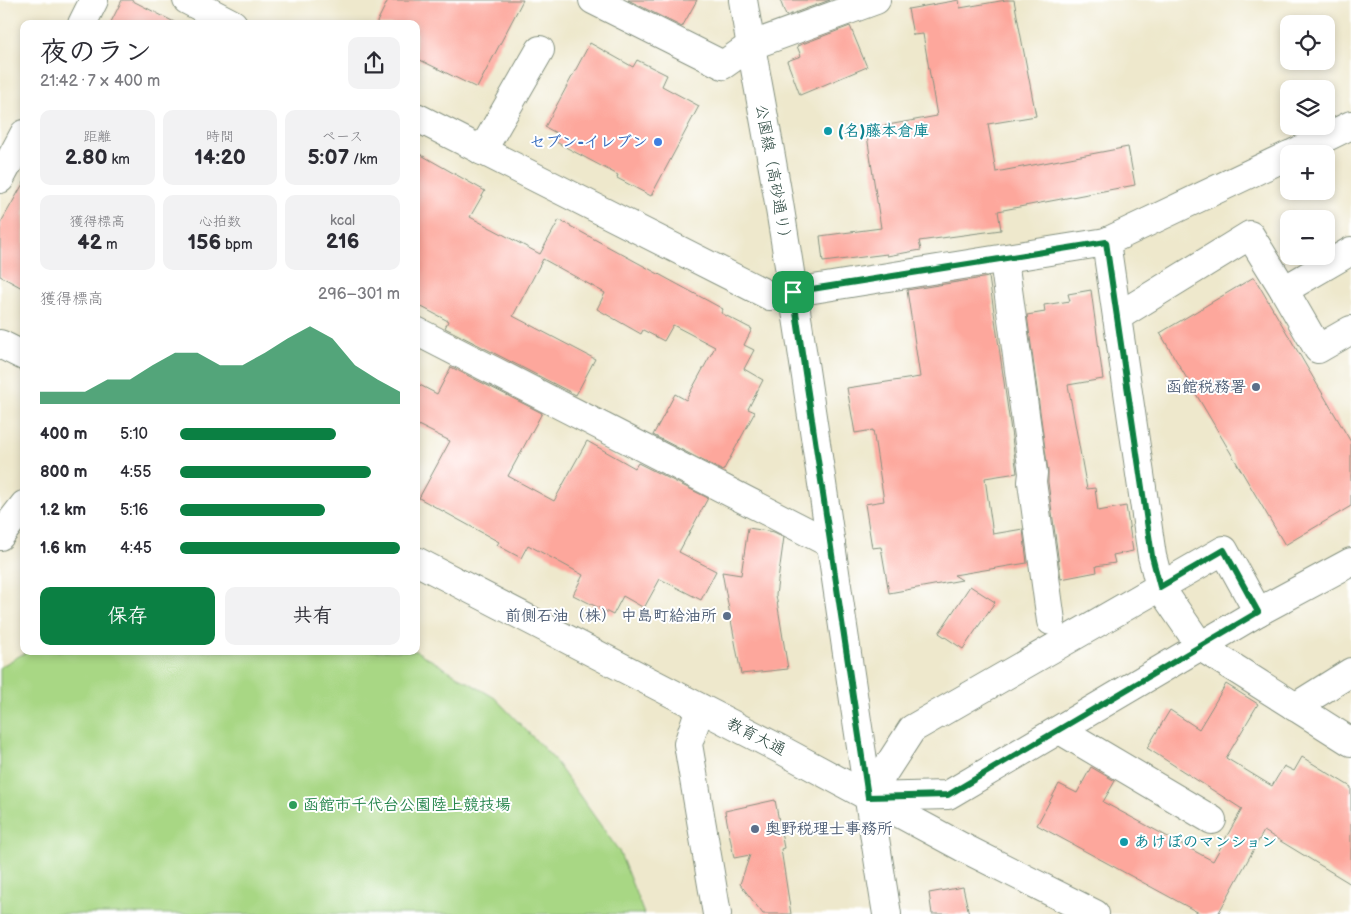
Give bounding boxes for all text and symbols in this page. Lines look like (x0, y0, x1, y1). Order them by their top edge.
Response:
map controls (1280, 15, 1335, 265)
button: locate (1280, 15, 1335, 70)
text: 夜のラン (40, 36, 152, 69)
button: share (348, 37, 400, 89)
text: 21:42 · 7 × 400 m (40, 72, 160, 91)
button: layers (1280, 80, 1335, 135)
street label: 公園線（高砂通り） (751, 102, 795, 248)
place label: (名)藤本倉庫 (838, 122, 929, 141)
marker: (名)藤本倉庫 (822, 125, 834, 137)
text: 距離 (83, 128, 111, 145)
text: 時間 (206, 128, 234, 145)
text: ペース (322, 128, 363, 145)
place label: セブン-イレブン (529, 133, 648, 152)
marker: セブン-イレブン (652, 136, 664, 148)
text: 2.80 (65, 145, 108, 170)
text: 14:20 (194, 145, 246, 170)
text: 5:07 (307, 145, 349, 170)
button: + (1280, 145, 1335, 200)
text: km (108, 151, 130, 168)
text: /km (349, 151, 378, 168)
button: − (1280, 210, 1335, 265)
text: kcal (330, 212, 355, 229)
text: 獲得標高 (69, 213, 125, 230)
text: 心拍数 (199, 213, 241, 230)
text: 216 (326, 229, 360, 254)
text: 42 (77, 230, 102, 255)
text: 156 (187, 230, 221, 255)
text: m (102, 236, 117, 253)
text: bpm (221, 236, 253, 253)
pin (772, 271, 814, 313)
icon: arrive (779, 278, 807, 306)
text: 296–301 m (318, 285, 400, 304)
text: 獲得標高 (40, 290, 104, 309)
place label: 函館税務署 (1166, 378, 1246, 397)
marker: 函館税務署 (1250, 381, 1262, 393)
text: 400 m (40, 425, 87, 444)
text: 5:10 (120, 425, 148, 444)
text: 800 m (40, 463, 88, 482)
text: 4:55 (120, 463, 151, 482)
text: 1.2 km (40, 501, 86, 520)
text: 5:16 (120, 501, 148, 520)
text: 1.6 km (40, 539, 86, 558)
text: 4:45 (120, 539, 152, 558)
button: 保存 (40, 587, 215, 645)
button: 共有 (225, 587, 400, 645)
place label: 前側石油（株） 中島町給油所 (505, 607, 717, 626)
marker: 前側石油（株） 中島町給油所 (721, 610, 733, 622)
street label: 教育大通 (723, 714, 789, 760)
place label: 函館市千代台公園陸上競技場 (303, 796, 511, 815)
marker: 函館市千代台公園陸上競技場 (287, 799, 299, 811)
place label: 奥野税理士事務所 (765, 820, 893, 839)
marker: 奥野税理士事務所 (749, 823, 761, 835)
place label: あけぼのマンション (1134, 833, 1277, 852)
marker: あけぼのマンション (1118, 836, 1130, 848)

